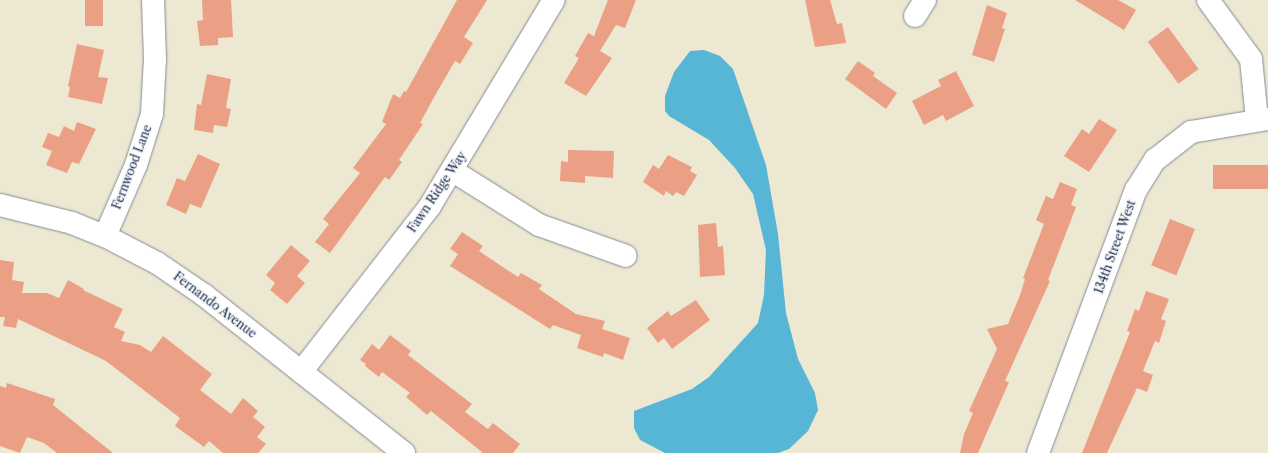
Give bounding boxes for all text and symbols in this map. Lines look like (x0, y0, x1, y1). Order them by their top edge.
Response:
street label: Fernwood Lane (109, 123, 155, 211)
street label: Fawn Ridge Way (405, 149, 469, 235)
street label: 134th Street West (1091, 198, 1139, 296)
street label: Fernando Avenue (170, 269, 260, 341)

